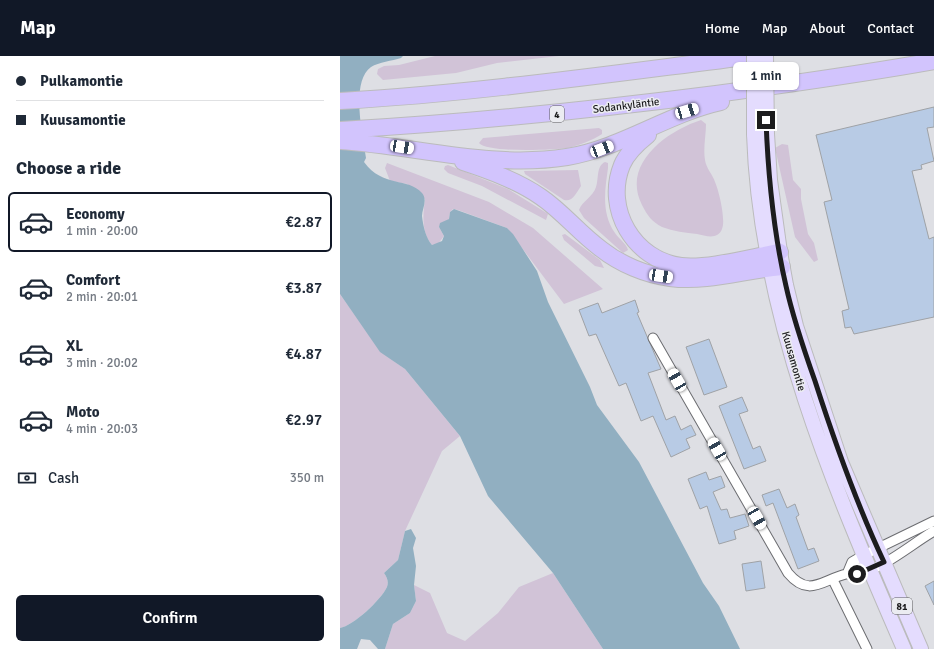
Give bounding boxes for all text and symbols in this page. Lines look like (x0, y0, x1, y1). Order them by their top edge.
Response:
text: Map (20, 16, 56, 40)
text: Home (705, 20, 740, 37)
text: Map (762, 20, 787, 37)
text: About (809, 20, 845, 37)
text: Contact (867, 20, 914, 37)
callout: 1 min (733, 62, 799, 90)
text: 1 min (750, 68, 782, 84)
text: Pulkamontie (40, 72, 123, 90)
street label: Sodankyläntie (592, 95, 660, 116)
car (674, 102, 700, 120)
road number: 4 (550, 106, 564, 122)
text: Kuusamontie (40, 111, 126, 129)
route end (757, 111, 775, 129)
car (389, 139, 415, 155)
car (589, 139, 615, 159)
text: Choose a ride (16, 157, 121, 179)
icon: car (18, 204, 54, 240)
text: Economy (66, 205, 125, 223)
text: €2.87 (285, 213, 322, 231)
text: 1 min · 20:00 (66, 223, 138, 239)
car (648, 268, 674, 284)
icon: car (18, 270, 54, 306)
text: Comfort (66, 271, 120, 289)
text: €3.87 (285, 279, 322, 297)
text: 2 min · 20:01 (66, 289, 138, 305)
street label: Kuusamontie (779, 330, 808, 393)
icon: car (18, 336, 54, 372)
text: XL (66, 337, 83, 355)
text: €4.87 (285, 345, 322, 363)
text: 3 min · 20:02 (66, 355, 138, 371)
car (666, 367, 688, 393)
icon: car (18, 402, 54, 438)
text: Moto (66, 403, 100, 421)
text: €2.97 (285, 411, 322, 429)
text: 4 min · 20:03 (66, 421, 138, 437)
car (706, 436, 728, 462)
icon: cash (16, 467, 38, 489)
text: Cash (48, 469, 79, 487)
text: 350 m (290, 470, 324, 486)
car (746, 505, 768, 531)
route start (848, 565, 866, 583)
button: Confirm (16, 595, 324, 641)
road number: 81 (892, 598, 912, 614)

